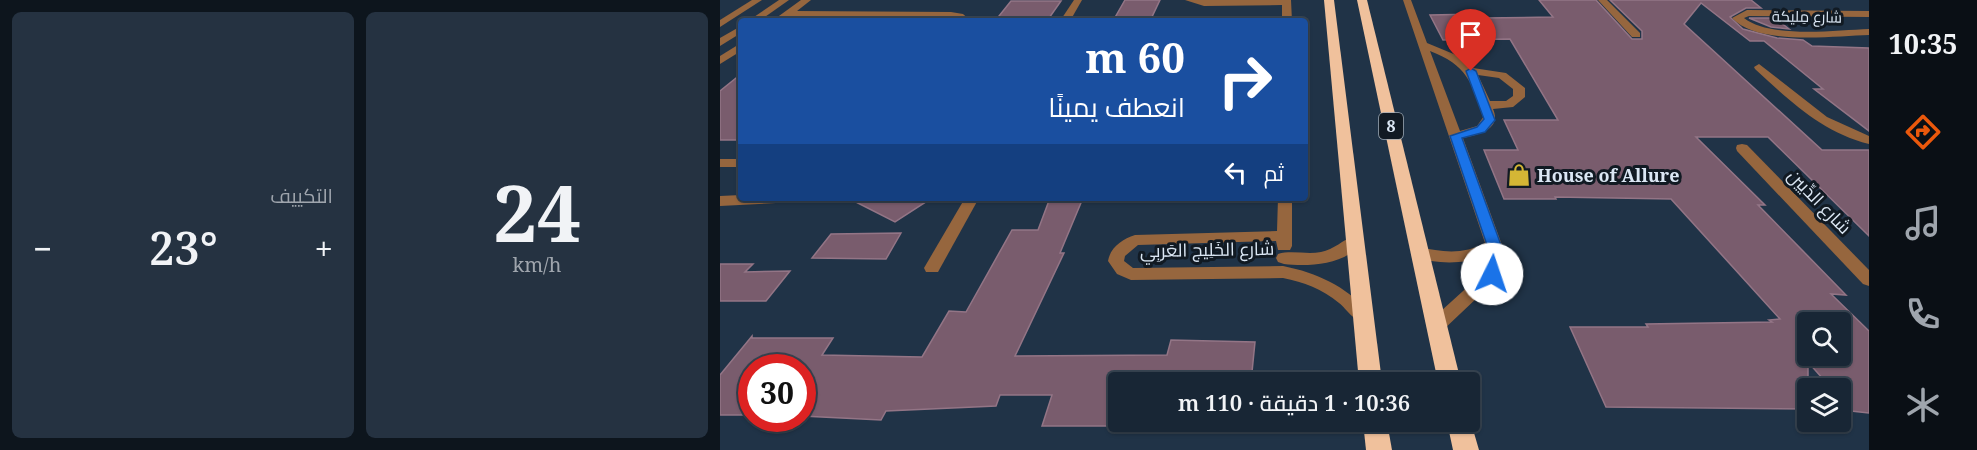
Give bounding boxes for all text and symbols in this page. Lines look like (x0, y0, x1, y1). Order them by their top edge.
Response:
street label: شارع مِليكة (1772, 5, 1842, 29)
pin (1445, 9, 1496, 71)
icon: arrive (1454, 18, 1487, 51)
text: 10:35 (1888, 25, 1958, 62)
text: 60 m (1085, 28, 1185, 85)
icon: right (1206, 42, 1284, 120)
text: انعطف يمينًا (1048, 88, 1185, 125)
icon: directions (1902, 111, 1944, 153)
road number: 8 (1379, 113, 1403, 139)
icon: left (1219, 156, 1252, 189)
text: ثم (1264, 157, 1284, 187)
text: 24 (493, 159, 581, 265)
shop icon: House of Allure (1506, 162, 1532, 188)
place label: House of Allure (1537, 163, 1679, 187)
street label: شارع الدِّيين (1782, 163, 1857, 239)
text: التكييف (270, 182, 333, 209)
icon: music (1902, 202, 1944, 244)
text: 23° (149, 217, 218, 278)
text: − (33, 226, 52, 271)
text: + (315, 226, 333, 271)
street label: شارع الخَلِيج العَربِي (1140, 236, 1274, 265)
position arrow (1460, 242, 1524, 306)
text: km/h (512, 251, 562, 278)
icon: phone (1902, 293, 1944, 335)
map controls (1797, 312, 1851, 432)
button: search (1797, 312, 1851, 366)
speed limit sign: 30 (738, 354, 816, 432)
button: layers (1797, 378, 1851, 432)
icon: climate (1902, 384, 1944, 426)
text: 10:36 · 1 دقيقة · 110 m (1178, 387, 1410, 417)

